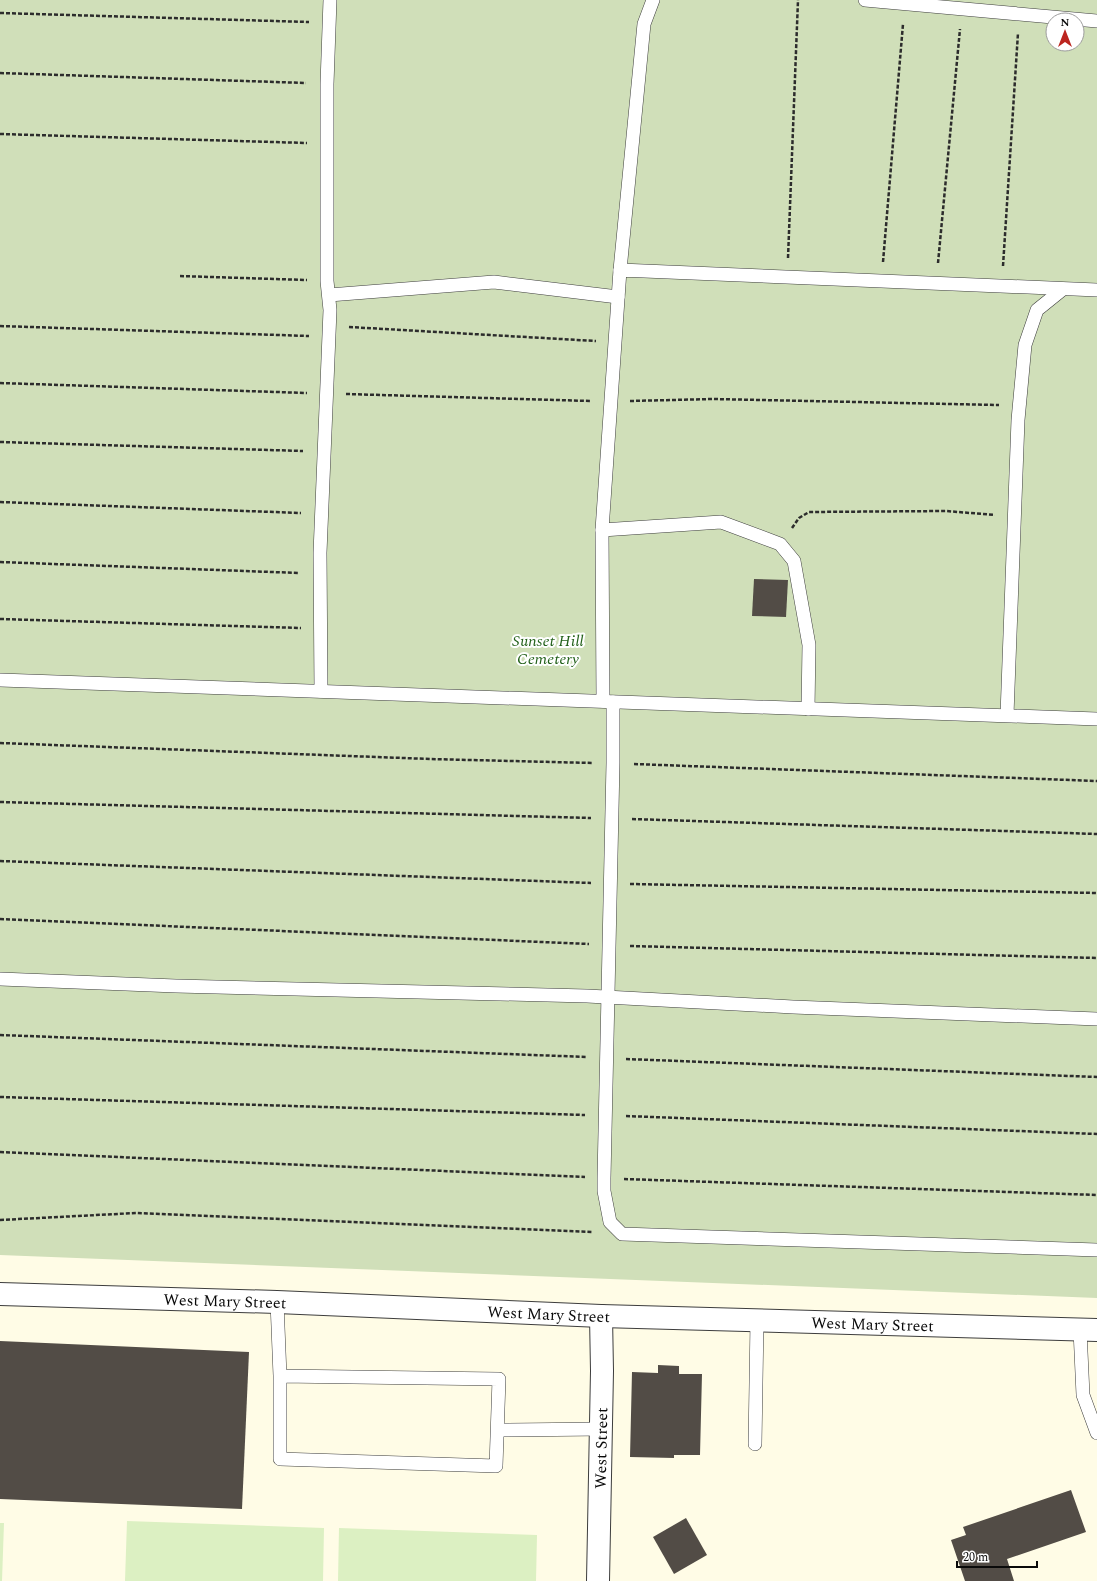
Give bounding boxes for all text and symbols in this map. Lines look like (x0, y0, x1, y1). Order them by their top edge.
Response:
north arrow (1045, 12, 1085, 52)
text: N (1061, 14, 1070, 31)
park label: Sunset Hill Cemetery (512, 629, 584, 671)
street label: West Mary Street (163, 1288, 287, 1315)
street label: West Mary Street (487, 1300, 611, 1329)
street label: West Mary Street (811, 1311, 935, 1338)
street label: West Street (589, 1407, 614, 1489)
scale bar (957, 1543, 1037, 1569)
text: 20 m (963, 1548, 988, 1567)

